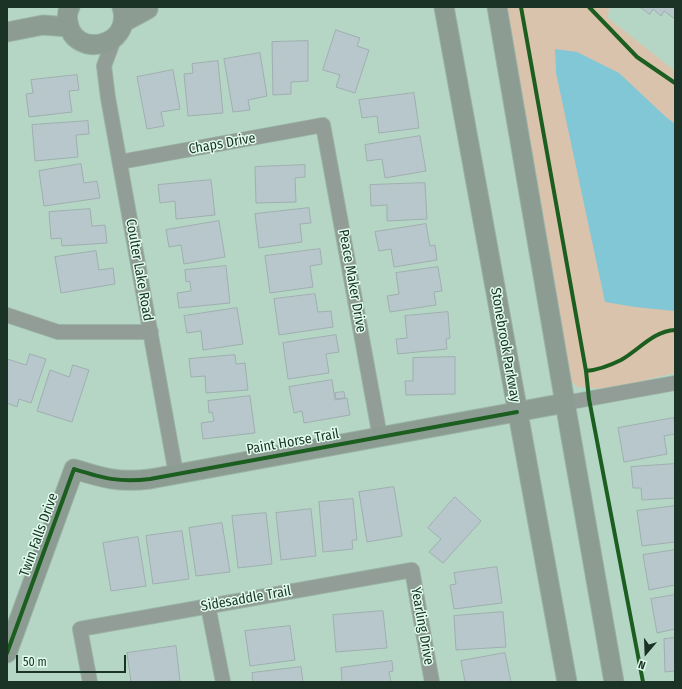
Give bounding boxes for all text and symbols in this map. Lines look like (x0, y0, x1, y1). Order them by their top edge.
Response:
street label: Chaps Drive (187, 130, 257, 158)
street label: Coulter Lake Road (122, 218, 156, 322)
street label: Peace Maker Drive (335, 228, 369, 334)
street label: Stonebrook Parkway (487, 286, 523, 404)
street label: Paint Horse Trail (245, 426, 341, 458)
street label: Twin Falls Drive (16, 491, 62, 579)
street label: Sidesaddle Trail (200, 583, 292, 615)
street label: Yearling Drive (407, 586, 437, 666)
north arrow (626, 633, 666, 673)
scale bar (18, 647, 128, 673)
text: 50 m (23, 655, 47, 669)
text: N (637, 658, 647, 672)

